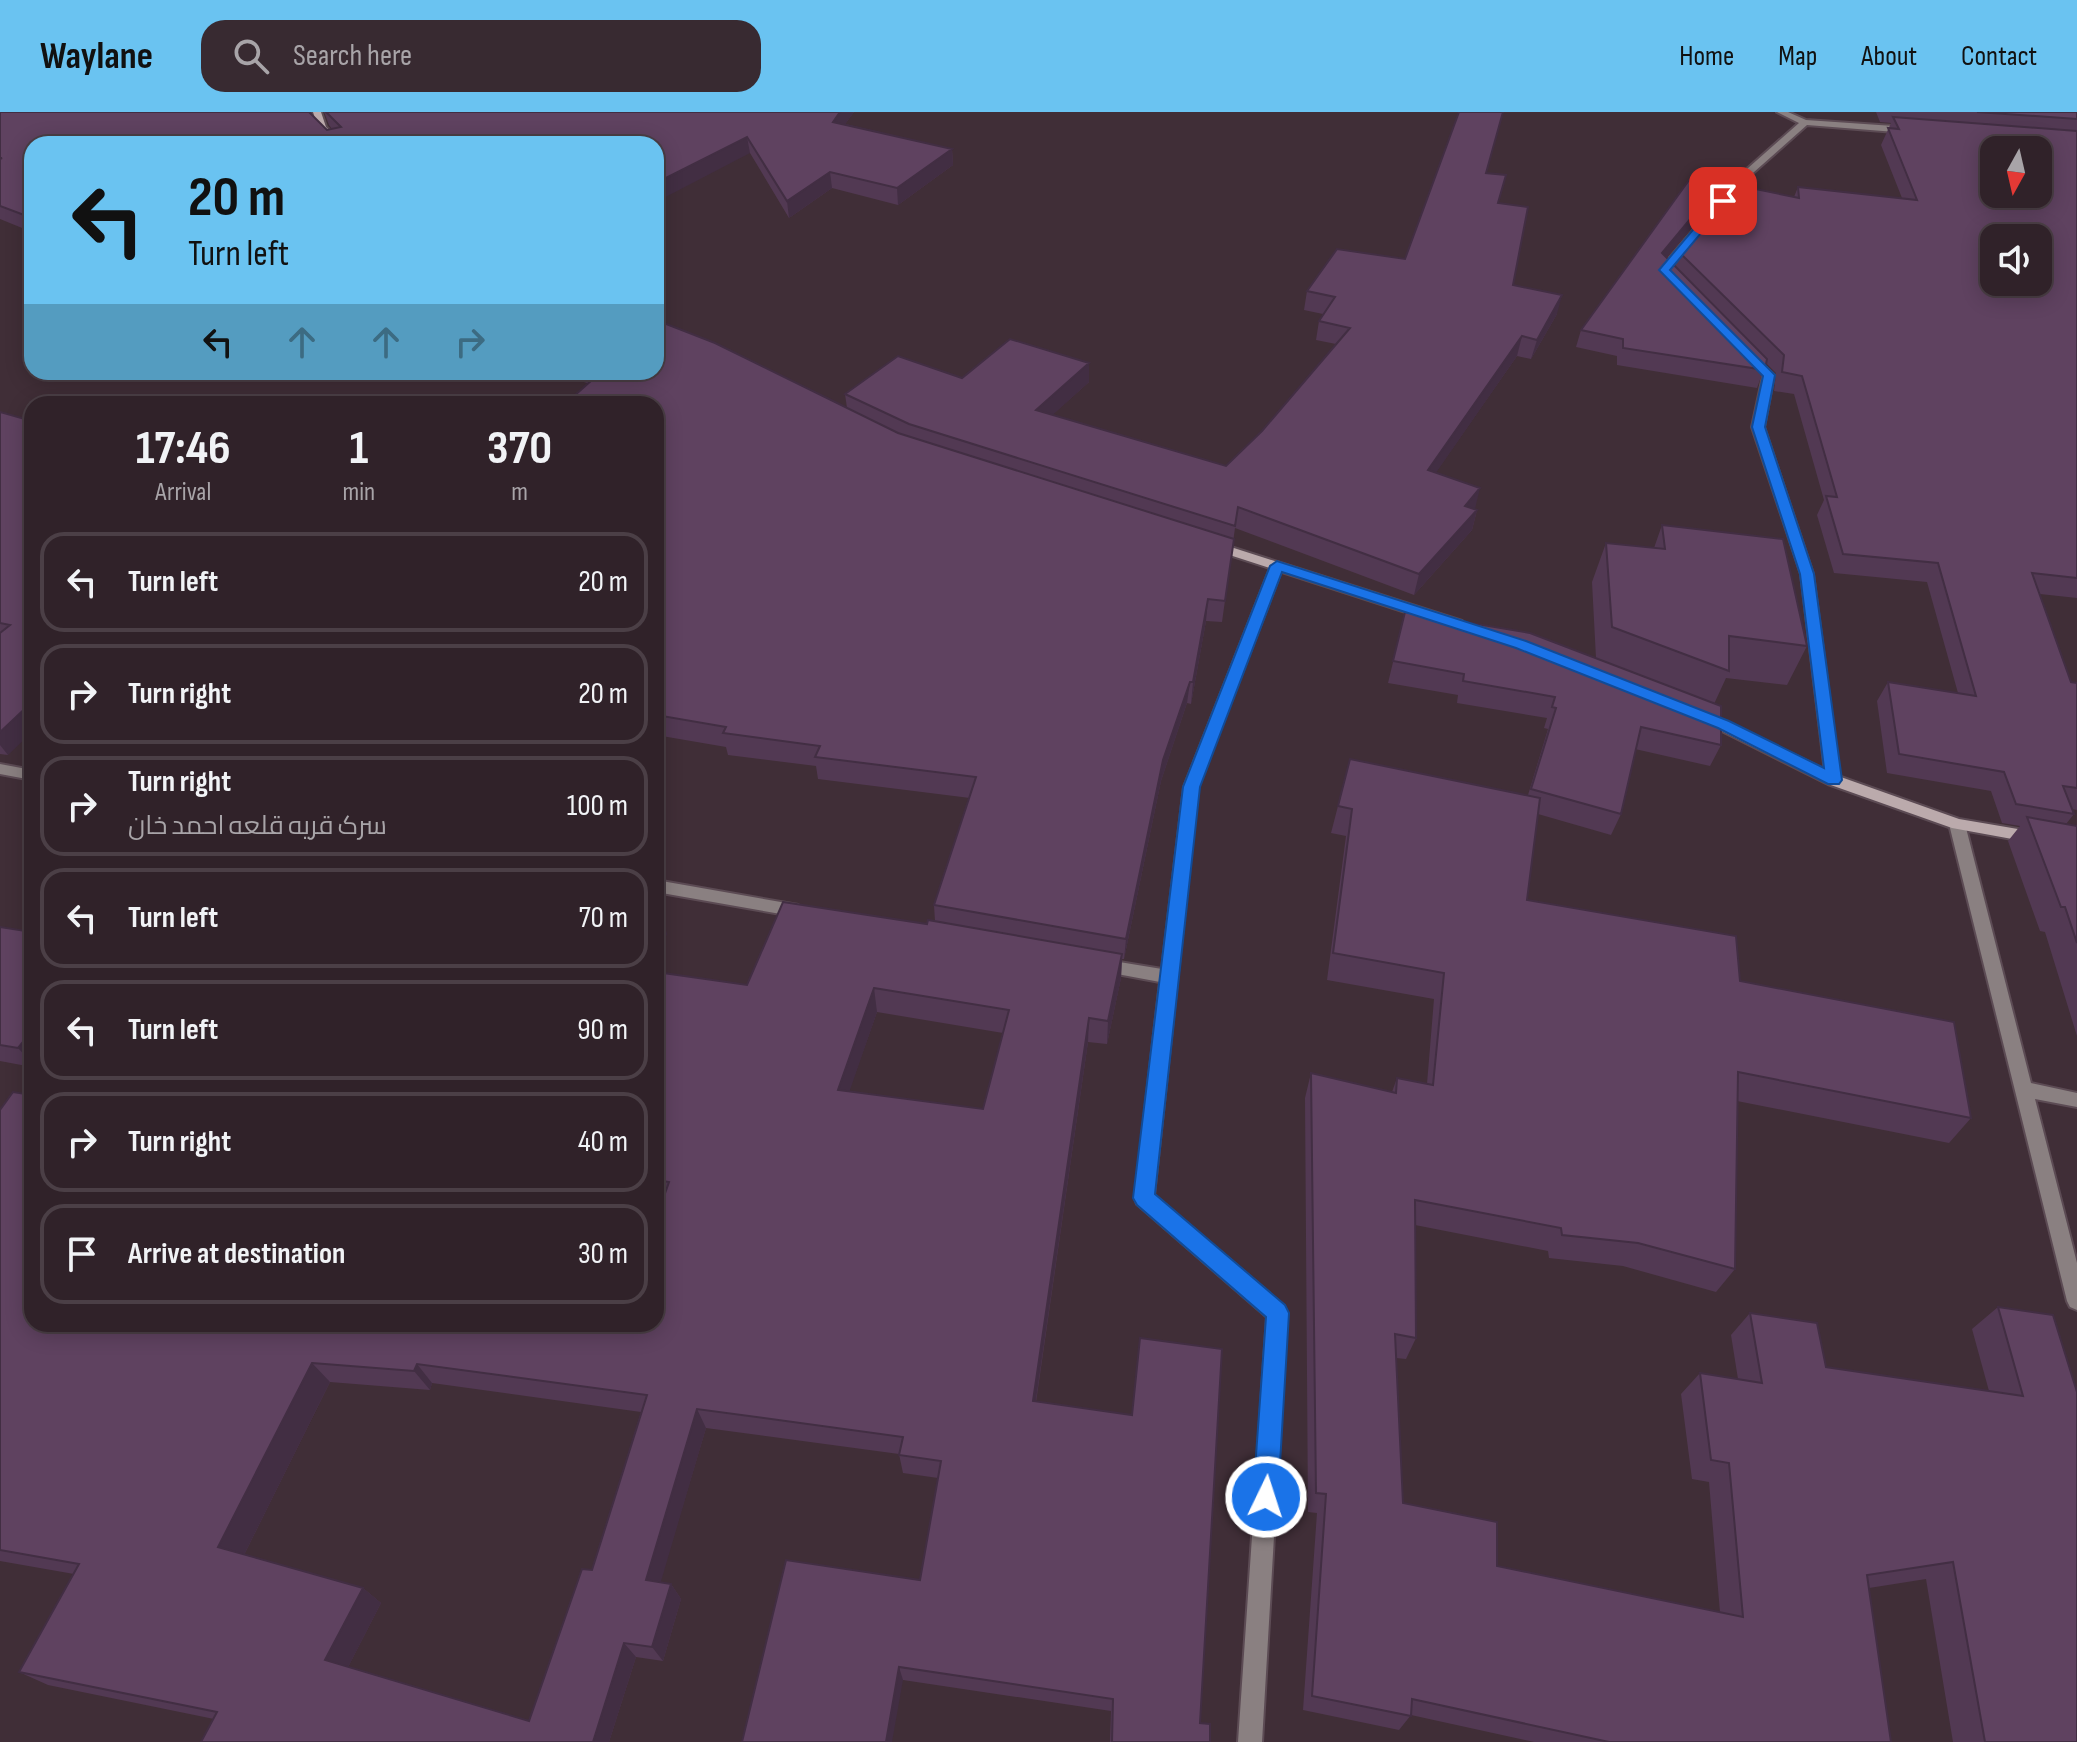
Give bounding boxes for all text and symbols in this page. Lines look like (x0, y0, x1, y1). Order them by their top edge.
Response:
search box (201, 20, 761, 92)
text: Waylane (40, 34, 153, 79)
icon: search (229, 34, 273, 78)
text: Search here (293, 38, 412, 74)
text: Home (1679, 40, 1734, 73)
text: Map (1778, 40, 1817, 73)
text: About (1861, 40, 1917, 73)
text: Contact (1961, 40, 2037, 73)
north arrow (1980, 136, 2052, 208)
map controls (1980, 136, 2052, 296)
text: 20 m (188, 165, 285, 232)
pin (1689, 167, 1757, 235)
icon: left (56, 168, 160, 272)
icon: arrive (1701, 179, 1745, 223)
button: sound (1980, 224, 2052, 296)
text: Turn left (188, 233, 289, 276)
icon: left (196, 320, 240, 364)
icon: ahead (280, 320, 324, 364)
icon: ahead (364, 320, 408, 364)
icon: right (448, 320, 492, 364)
text: 17:46 (136, 420, 231, 477)
text: 1 (349, 420, 368, 477)
text: 370 (487, 420, 552, 477)
text: Arrival (155, 477, 211, 508)
text: min (343, 477, 375, 508)
text: m (511, 477, 528, 508)
icon: left (60, 560, 104, 604)
text: Turn left (128, 564, 218, 600)
text: 20 m (578, 564, 628, 600)
icon: right (60, 672, 104, 716)
text: Turn right (128, 676, 231, 712)
text: 20 m (578, 676, 628, 712)
text: Turn right (128, 764, 231, 800)
icon: right (60, 784, 104, 828)
text: 100 m (567, 788, 628, 824)
text: سرک قریه قلعه احمد خان (128, 811, 387, 842)
icon: left (60, 896, 104, 940)
text: Turn left (128, 900, 218, 936)
text: 70 m (579, 900, 628, 936)
icon: left (60, 1008, 104, 1052)
text: Turn left (128, 1012, 218, 1048)
text: 90 m (577, 1012, 628, 1048)
icon: right (60, 1120, 104, 1164)
text: Turn right (128, 1124, 231, 1160)
text: 40 m (578, 1124, 628, 1160)
icon: arrive (60, 1232, 104, 1276)
text: Arrive at destination (128, 1236, 345, 1272)
text: 30 m (578, 1236, 628, 1272)
position arrow (1224, 1455, 1308, 1539)

